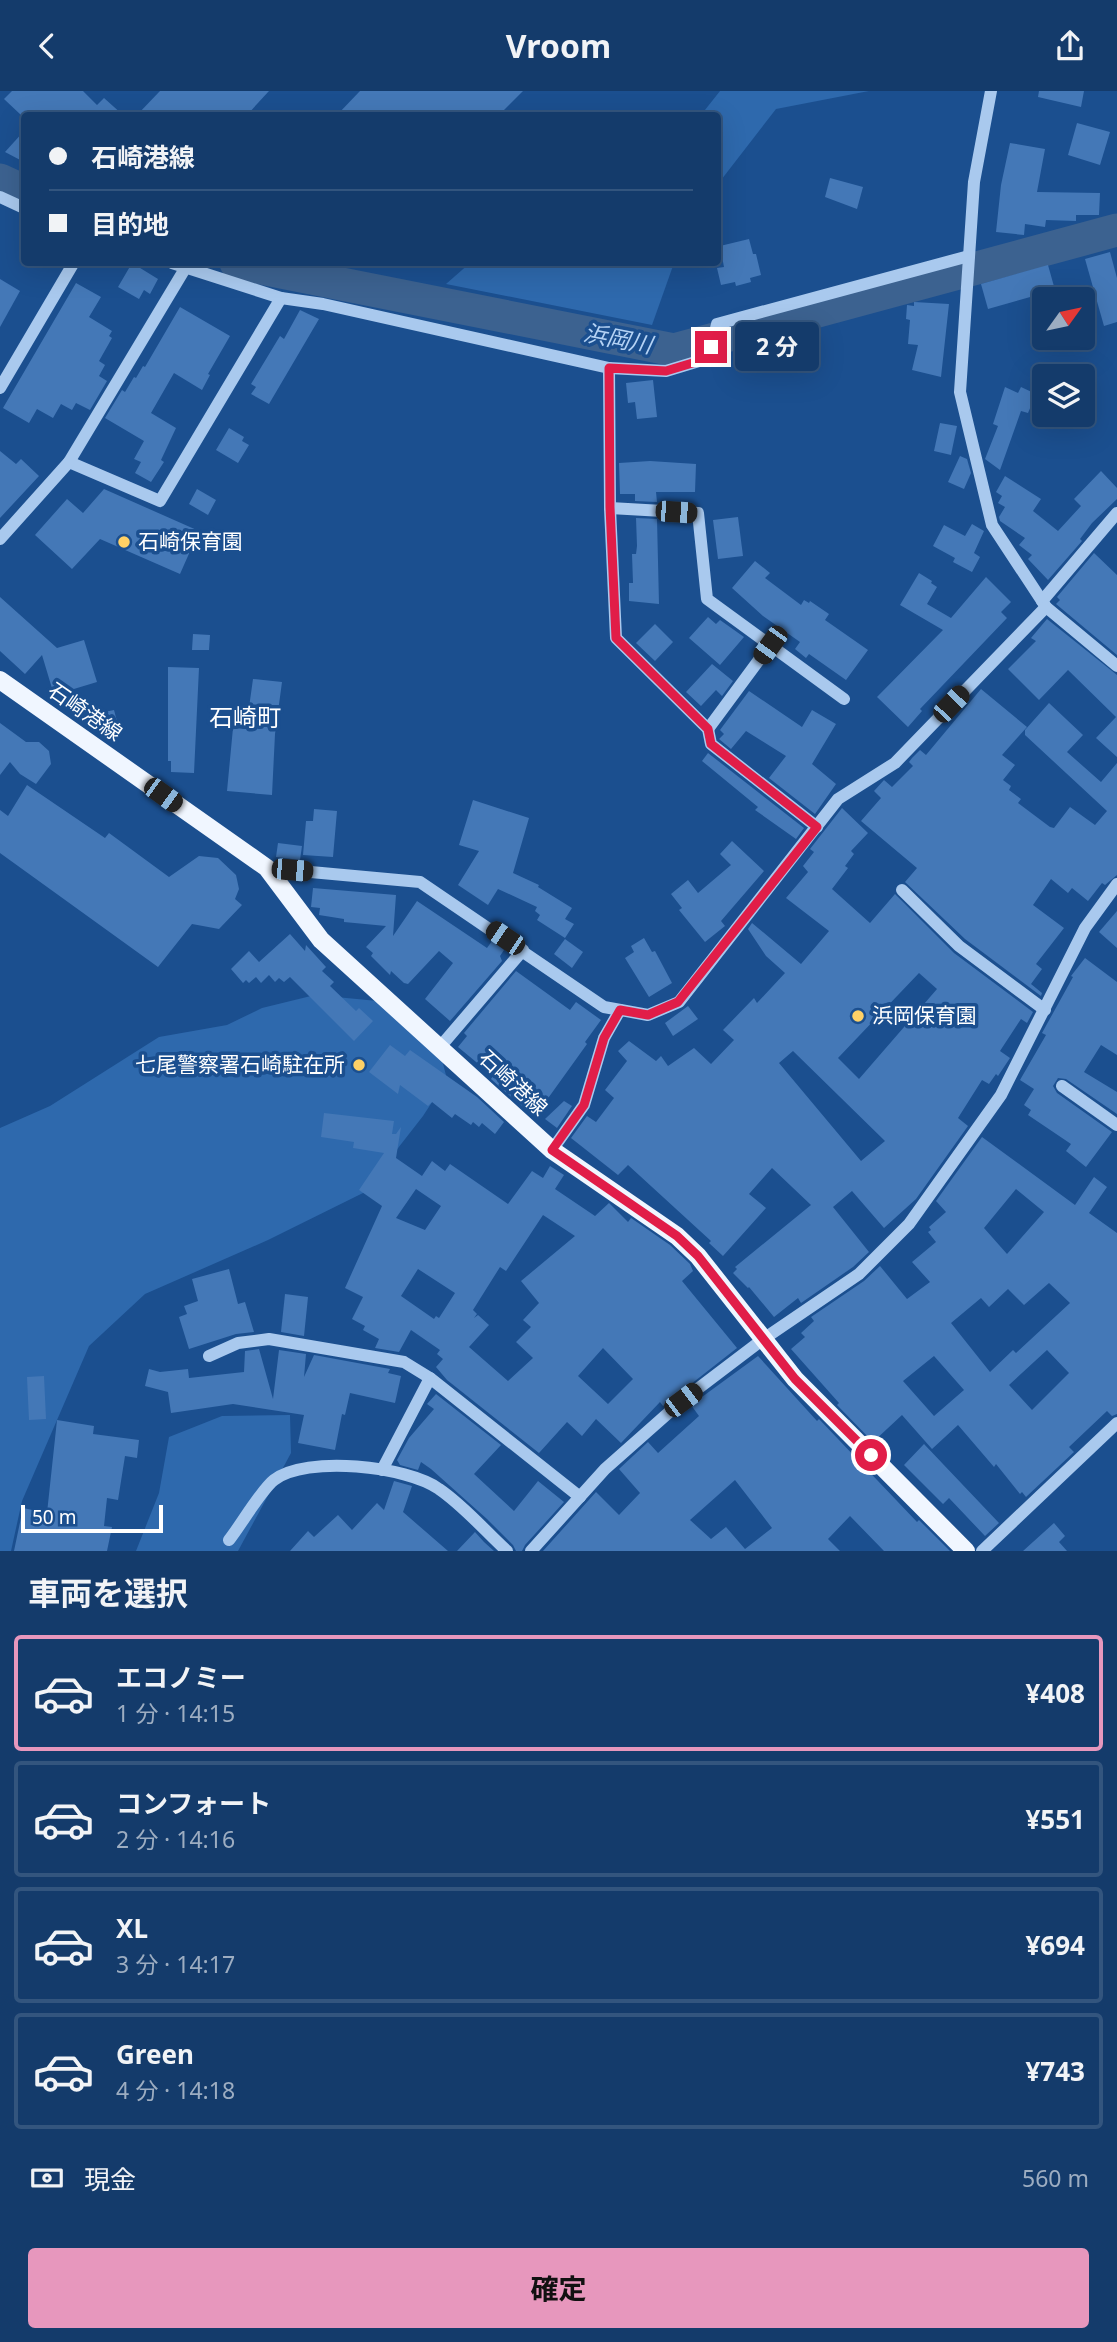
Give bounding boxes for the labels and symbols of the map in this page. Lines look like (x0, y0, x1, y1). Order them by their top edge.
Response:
north arrow (1032, 287, 1096, 350)
water label: 浜岡川 (581, 316, 658, 361)
callout: 2 分 (736, 323, 820, 371)
route end (695, 331, 727, 363)
car (655, 500, 698, 524)
place label: 石崎保育園 (138, 527, 243, 555)
marker: 石崎保育園 (116, 534, 132, 550)
car (750, 622, 791, 668)
street label: 石崎港線 (43, 676, 128, 747)
car (929, 682, 974, 726)
district label: 石崎町 (209, 700, 281, 733)
car (140, 774, 187, 816)
car (271, 858, 314, 882)
car (482, 918, 529, 958)
place label: 浜岡保育園 (872, 1001, 977, 1029)
marker: 浜岡保育園 (850, 1008, 866, 1024)
street label: 石崎港線 (473, 1043, 554, 1121)
place label: 七尾警察署石崎駐在所 (135, 1050, 345, 1078)
marker: 七尾警察署石崎駐在所 (351, 1057, 367, 1073)
car (660, 1379, 707, 1421)
route start (855, 1439, 887, 1471)
scale bar (21, 1502, 163, 1534)

